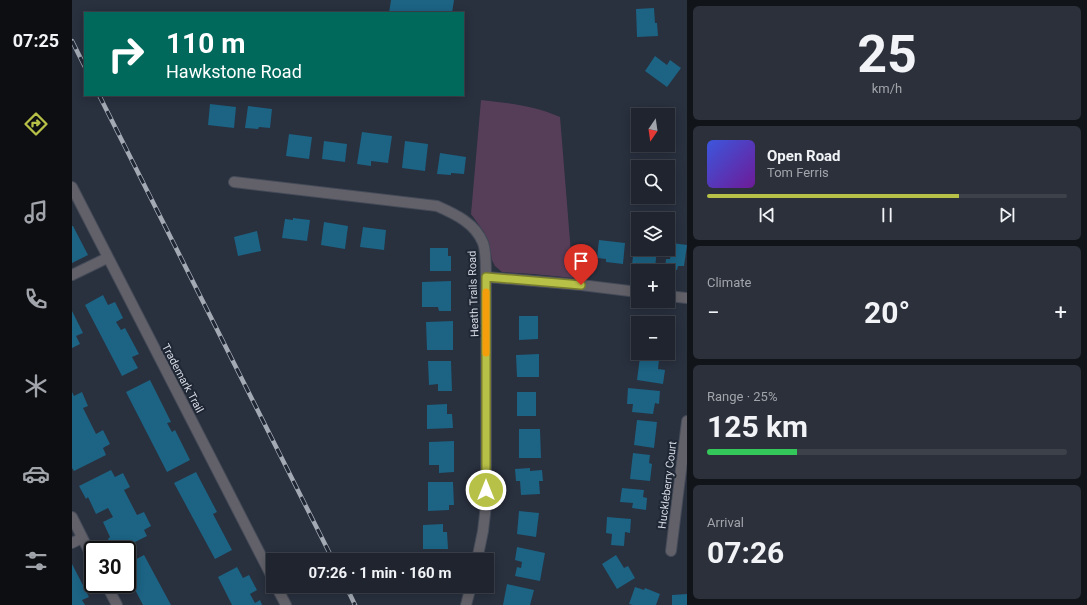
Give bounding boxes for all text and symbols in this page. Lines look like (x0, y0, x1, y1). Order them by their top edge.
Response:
text: 25 (857, 24, 917, 85)
text: 110 m (166, 27, 245, 60)
icon: right (100, 28, 152, 80)
text: 07:25 (13, 30, 59, 51)
text: Hawkstone Road (166, 61, 302, 82)
text: km/h (872, 81, 902, 96)
north arrow (631, 108, 675, 152)
map controls (631, 108, 675, 360)
icon: directions (22, 110, 50, 138)
text: Open Road (767, 147, 841, 165)
button: search (631, 160, 675, 204)
text: Tom Ferris (767, 165, 829, 180)
icon: music (22, 198, 50, 226)
icon: previous (756, 204, 778, 226)
icon: pause (876, 204, 898, 226)
icon: next (996, 204, 1018, 226)
button: layers (631, 212, 675, 256)
pin (564, 244, 598, 285)
icon: arrive (570, 250, 592, 272)
street label: Heath Trails Road (465, 251, 482, 337)
button: + (631, 264, 675, 308)
text: Climate (707, 275, 751, 290)
icon: phone (22, 285, 50, 313)
text: 20° (864, 295, 910, 330)
text: − (707, 300, 720, 325)
text: + (1055, 300, 1067, 325)
button: − (631, 316, 675, 360)
street label: Trademark Trail (159, 342, 206, 415)
icon: climate (22, 372, 50, 400)
text: Range · 25% (707, 389, 777, 404)
text: 125 km (707, 409, 808, 444)
street label: Huckleberry Court (656, 440, 679, 530)
icon: car (22, 460, 50, 488)
position arrow (465, 469, 507, 511)
text: Arrival (707, 515, 744, 530)
text: 07:26 (707, 535, 784, 570)
speed limit sign: 30 (84, 541, 136, 593)
icon: filters (22, 547, 50, 575)
text: 07:26 · 1 min · 160 m (309, 564, 451, 582)

